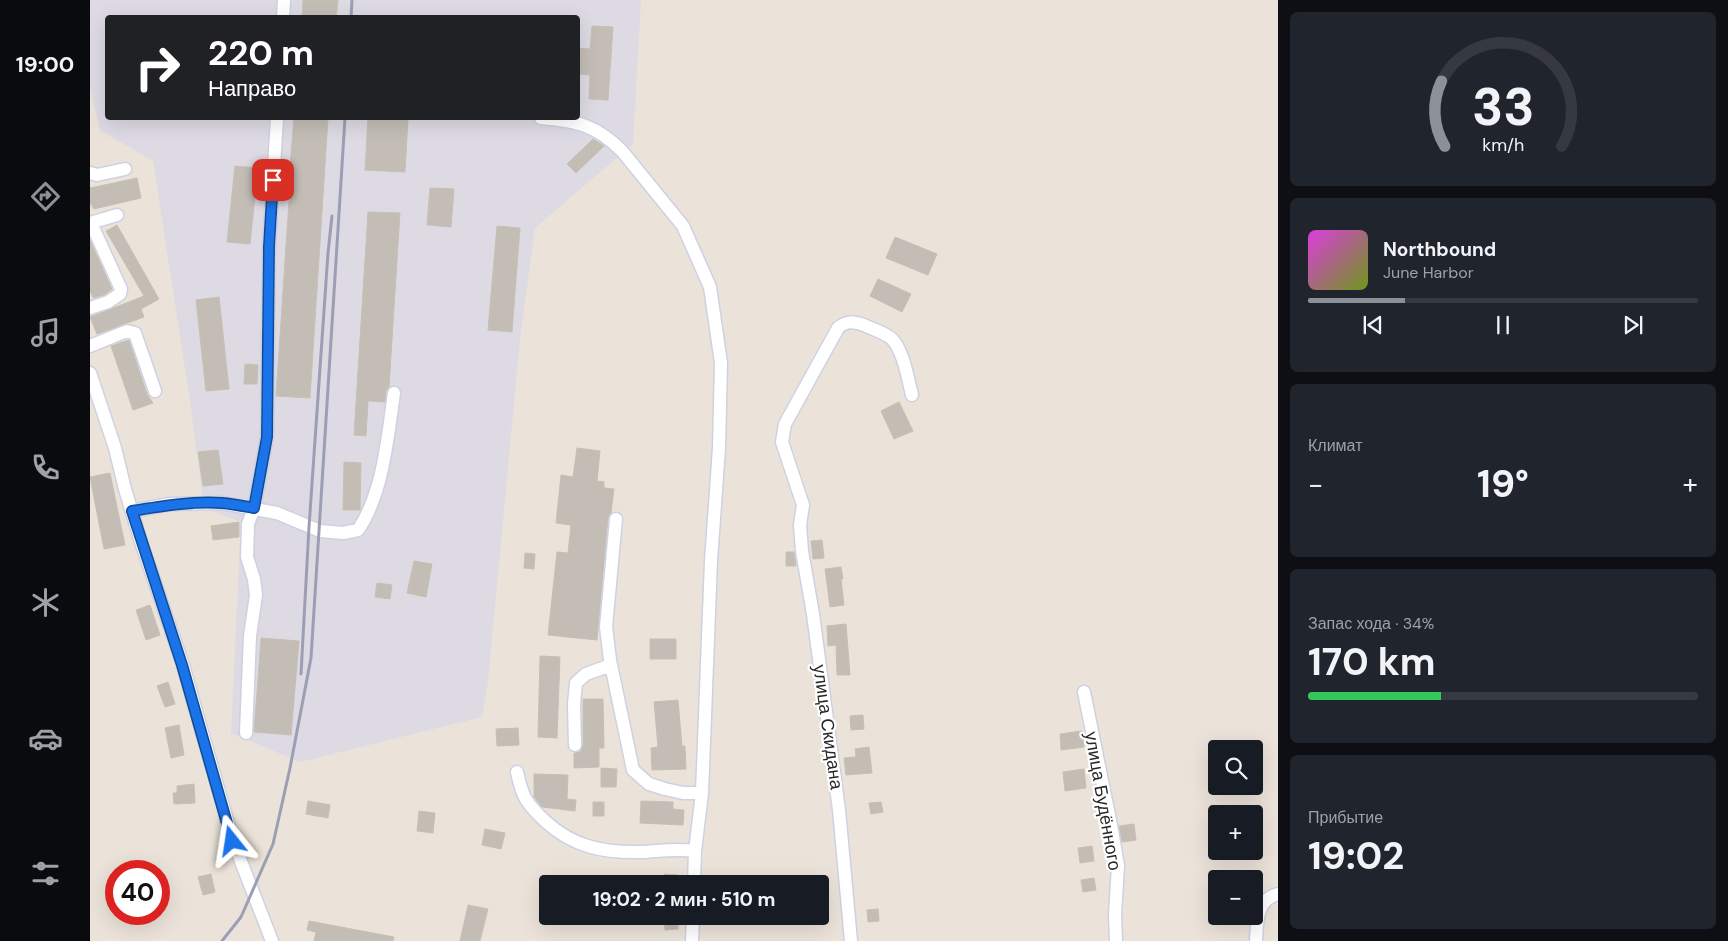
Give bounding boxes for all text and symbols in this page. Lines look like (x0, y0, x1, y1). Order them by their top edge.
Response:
text: 220 m (208, 30, 314, 76)
icon: right (125, 35, 190, 100)
text: 19:00 (16, 50, 74, 79)
text: 33 (1472, 73, 1534, 141)
text: Направо (208, 74, 296, 103)
text: km/h (1482, 133, 1524, 157)
pin (252, 159, 294, 201)
icon: arrive (259, 166, 287, 194)
icon: directions (28, 179, 63, 214)
text: Northbound (1383, 237, 1496, 262)
text: June Harbor (1383, 262, 1474, 283)
icon: previous (1359, 311, 1387, 339)
icon: pause (1489, 311, 1517, 339)
icon: next (1619, 311, 1647, 339)
icon: music (28, 315, 63, 350)
text: Климат (1308, 435, 1362, 456)
icon: phone (28, 450, 63, 485)
text: 19° (1477, 459, 1529, 509)
text: − (1308, 466, 1323, 503)
text: + (1683, 466, 1698, 503)
icon: climate (28, 585, 63, 620)
text: Запас хода · 34% (1308, 613, 1434, 634)
text: 170 km (1308, 637, 1435, 687)
street label: улица Скидана (807, 663, 849, 792)
icon: car (28, 721, 63, 756)
street label: улица Будённого (1079, 730, 1127, 872)
map controls (1208, 740, 1263, 925)
button: search (1208, 740, 1263, 795)
button: + (1208, 805, 1263, 860)
text: Прибытие (1308, 807, 1383, 828)
position arrow (205, 814, 257, 866)
text: 19:02 (1308, 831, 1404, 881)
icon: filters (28, 856, 63, 891)
speed limit sign: 40 (105, 860, 170, 925)
button: − (1208, 870, 1263, 925)
text: 19:02 · 2 мин · 510 m (593, 887, 775, 912)

